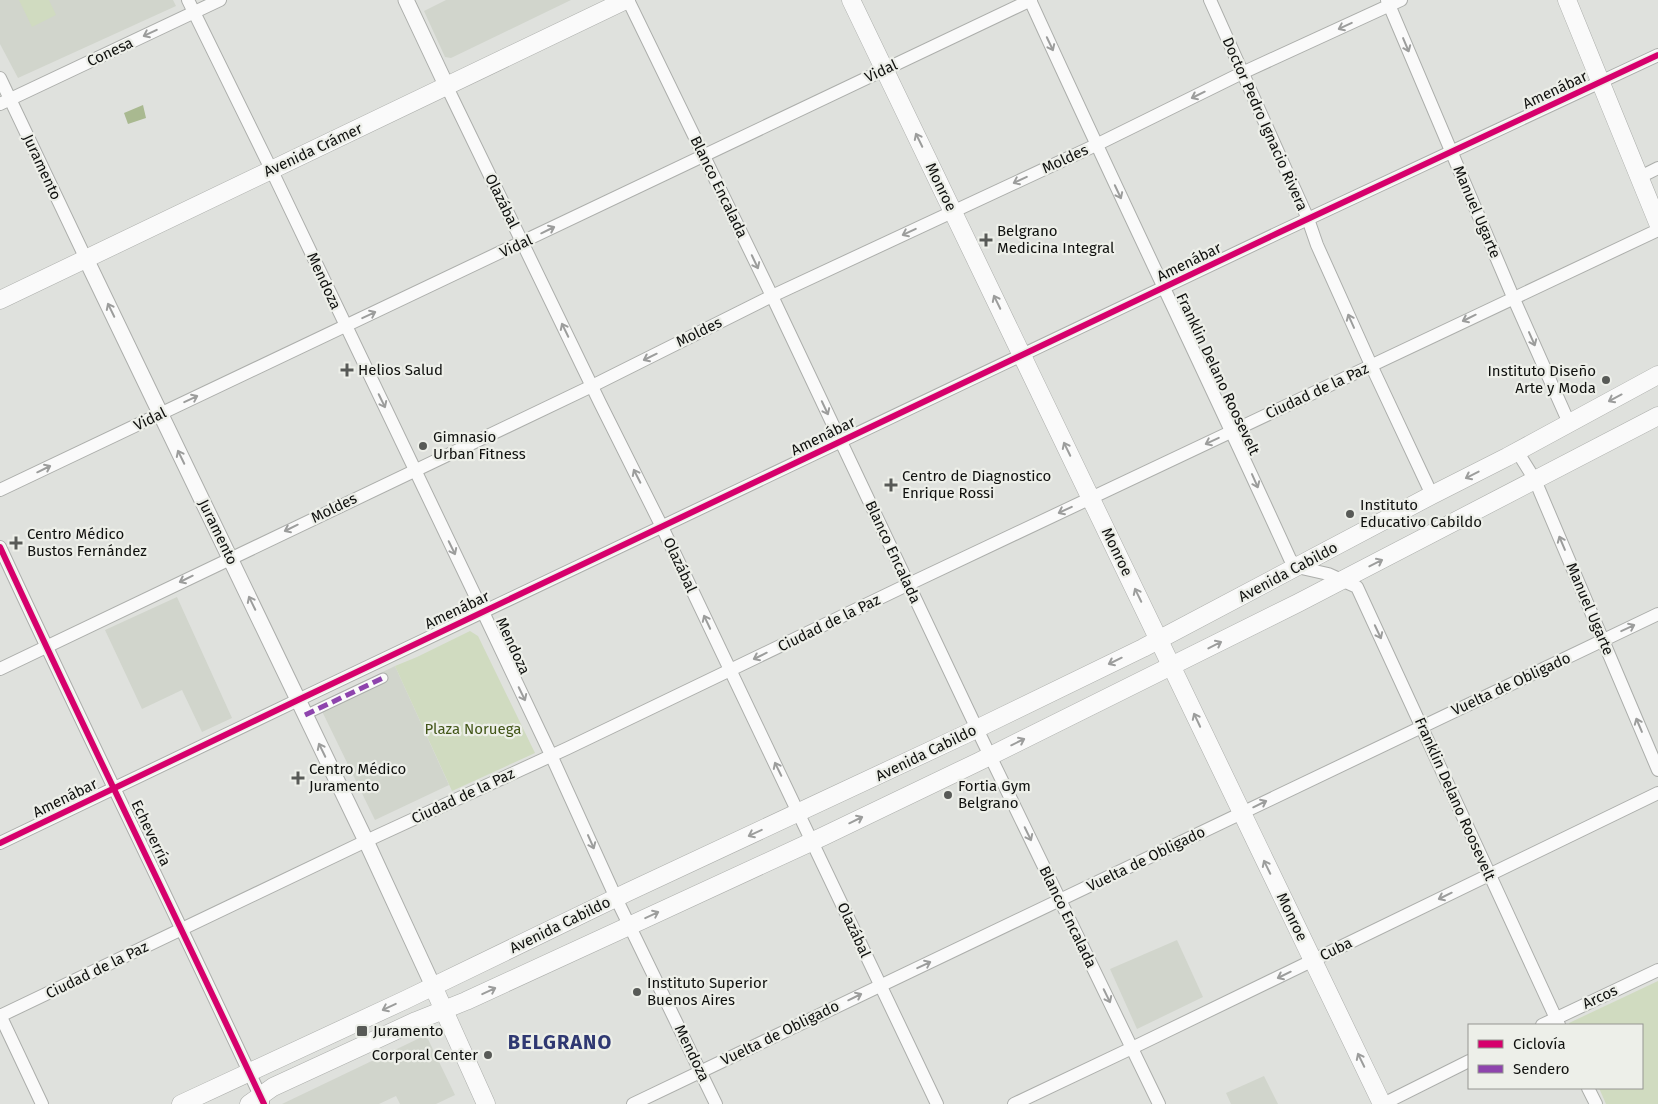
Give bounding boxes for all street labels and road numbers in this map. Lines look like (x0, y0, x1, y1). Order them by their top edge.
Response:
street label: Conesa (84, 34, 136, 70)
street label: Doctor Pedro Ignacio Rivera (1218, 34, 1312, 214)
street label: Vidal (862, 55, 901, 86)
street label: Amenábar (1520, 67, 1590, 113)
street label: Avenida Crámer (261, 119, 365, 181)
street label: Juramento (19, 131, 65, 203)
street label: Blanco Encalada (687, 133, 751, 241)
street label: Moldes (1039, 141, 1091, 177)
street label: Monroe (922, 160, 960, 214)
street label: Manuel Ugarte (1449, 163, 1505, 261)
street label: Olazábal (481, 171, 523, 232)
street label: Vidal (497, 230, 536, 261)
street label: Amenábar (1154, 239, 1224, 285)
street label: Mendoza (303, 250, 345, 312)
street label: Franklin Delano Roosevelt (1172, 290, 1264, 458)
street label: Moldes (673, 313, 725, 351)
street label: Ciudad de la Paz (1263, 359, 1372, 423)
street label: Vidal (131, 403, 170, 435)
street label: Amenábar (788, 413, 858, 459)
street label: Moldes (308, 489, 360, 527)
street label: Juramento (194, 496, 242, 568)
street label: Blanco Encalada (861, 498, 925, 606)
street label: Monroe (1098, 525, 1136, 579)
street label: Olazábal (659, 535, 701, 596)
street label: Avenida Cabildo (1235, 538, 1341, 606)
street label: Manuel Ugarte (1562, 560, 1618, 658)
street label: Amenábar (422, 587, 492, 633)
street label: Ciudad de la Paz (775, 590, 884, 656)
street label: Mendoza (492, 615, 534, 677)
street label: Vuelta de Obligado (1449, 649, 1573, 719)
street label: Franklin Delano Roosevelt (1411, 715, 1499, 884)
street label: Avenida Cabildo (873, 721, 979, 785)
street label: Ciudad de la Paz (409, 764, 518, 828)
street label: Amenábar (30, 775, 100, 821)
street label: Echeverría (127, 797, 175, 869)
street label: Vuelta de Obligado (1084, 823, 1208, 895)
street label: Blanco Encalada (1036, 863, 1100, 971)
street label: Monroe (1273, 890, 1311, 944)
street label: Avenida Cabildo (507, 893, 613, 957)
street label: Olazábal (833, 900, 875, 961)
street label: Cuba (1317, 934, 1355, 964)
street label: Ciudad de la Paz (43, 937, 152, 1003)
street label: Arcos (1580, 981, 1620, 1013)
street label: Vuelta de Obligado (718, 997, 842, 1069)
street label: Mendoza (671, 1022, 713, 1084)

